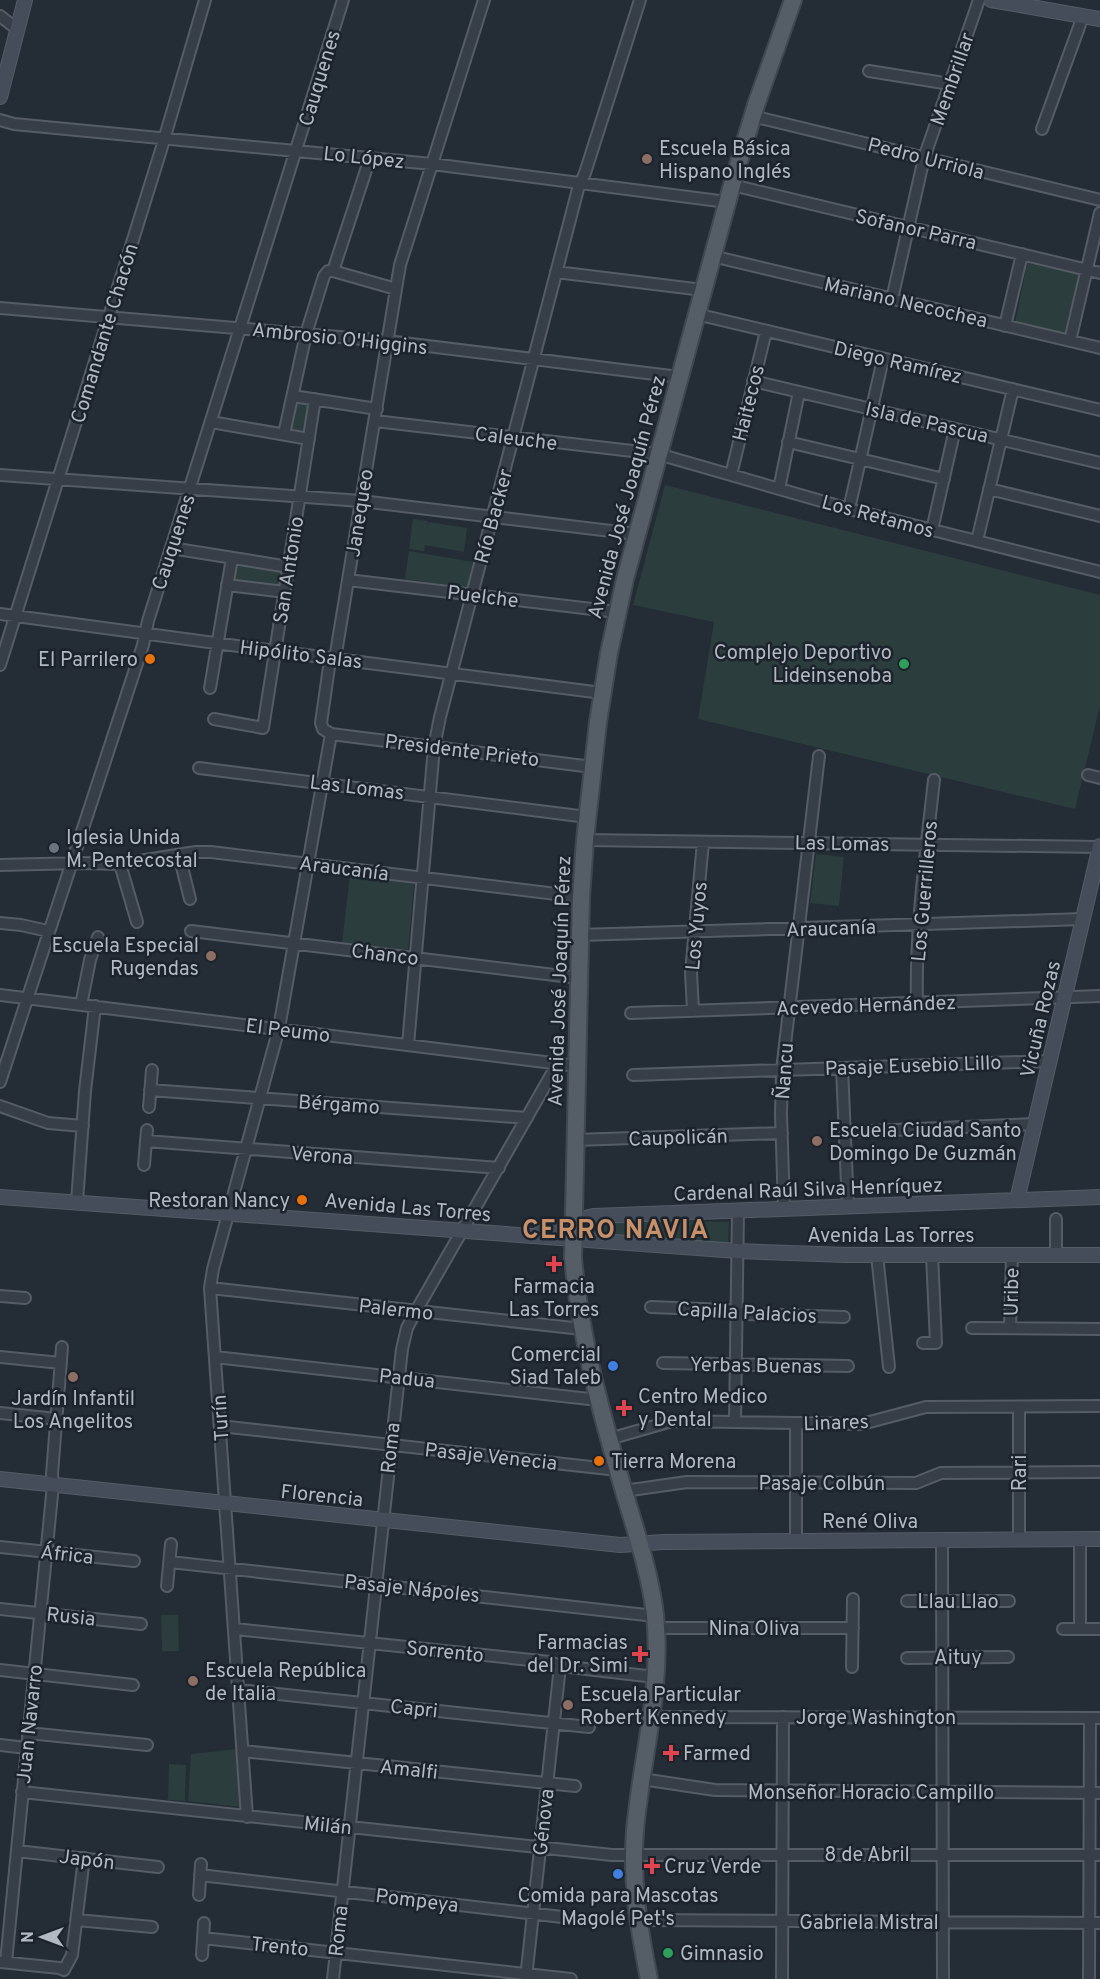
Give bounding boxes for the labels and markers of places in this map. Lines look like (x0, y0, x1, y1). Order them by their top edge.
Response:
place label: Escuela Básica Hispano Inglés (659, 137, 791, 186)
marker: Escuela Básica Hispano Inglés (640, 152, 654, 166)
place label: Complejo Deportivo Lideinsenoba (714, 641, 892, 690)
place label: El Parrilero (38, 648, 138, 674)
marker: El Parrilero (143, 652, 157, 666)
marker: Complejo Deportivo Lideinsenoba (897, 657, 911, 671)
place label: Iglesia Unida M. Pentecostal (66, 826, 198, 875)
marker: Iglesia Unida M. Pentecostal (47, 841, 61, 855)
place label: Escuela Especial Rugendas (51, 934, 199, 983)
marker: Escuela Especial Rugendas (204, 949, 218, 963)
place label: Escuela Ciudad Santo Domingo De Guzmán (829, 1119, 1021, 1168)
marker: Escuela Ciudad Santo Domingo De Guzmán (810, 1134, 824, 1148)
place label: Restoran Nancy (148, 1189, 290, 1215)
marker: Restoran Nancy (295, 1193, 309, 1207)
marker: Farmacia Las Torres (547, 1257, 561, 1271)
place label: Farmacia Las Torres (509, 1275, 599, 1324)
place label: Comercial Siad Taleb (510, 1343, 601, 1392)
marker: Comercial Siad Taleb (606, 1359, 620, 1373)
marker: Jardín Infantil Los Angelitos (66, 1370, 80, 1384)
place label: Centro Medico y Dental (638, 1385, 768, 1434)
place label: Jardín Infantil Los Angelitos (11, 1387, 135, 1436)
marker: Centro Medico y Dental (615, 1399, 633, 1417)
place label: Tierra Morena (611, 1450, 736, 1476)
marker: Tierra Morena (592, 1454, 606, 1468)
place label: Farmacias del Dr. Simi (527, 1631, 628, 1680)
marker: Farmacias del Dr. Simi (633, 1647, 647, 1661)
place label: Escuela República de Italia (205, 1659, 366, 1708)
marker: Escuela República de Italia (186, 1674, 200, 1688)
place label: Escuela Particular Robert Kennedy (580, 1683, 741, 1732)
marker: Escuela Particular Robert Kennedy (561, 1698, 575, 1712)
place label: Farmed (683, 1742, 751, 1768)
marker: Farmed (664, 1746, 678, 1760)
place label: Cruz Verde (664, 1855, 761, 1881)
marker: Cruz Verde (645, 1859, 659, 1873)
marker: Comida para Mascotas Magolé Pet's (611, 1867, 625, 1881)
place label: Comida para Mascotas Magolé Pet's (517, 1884, 719, 1933)
place label: Gimnasio (680, 1942, 764, 1968)
marker: Gimnasio (661, 1946, 675, 1960)

